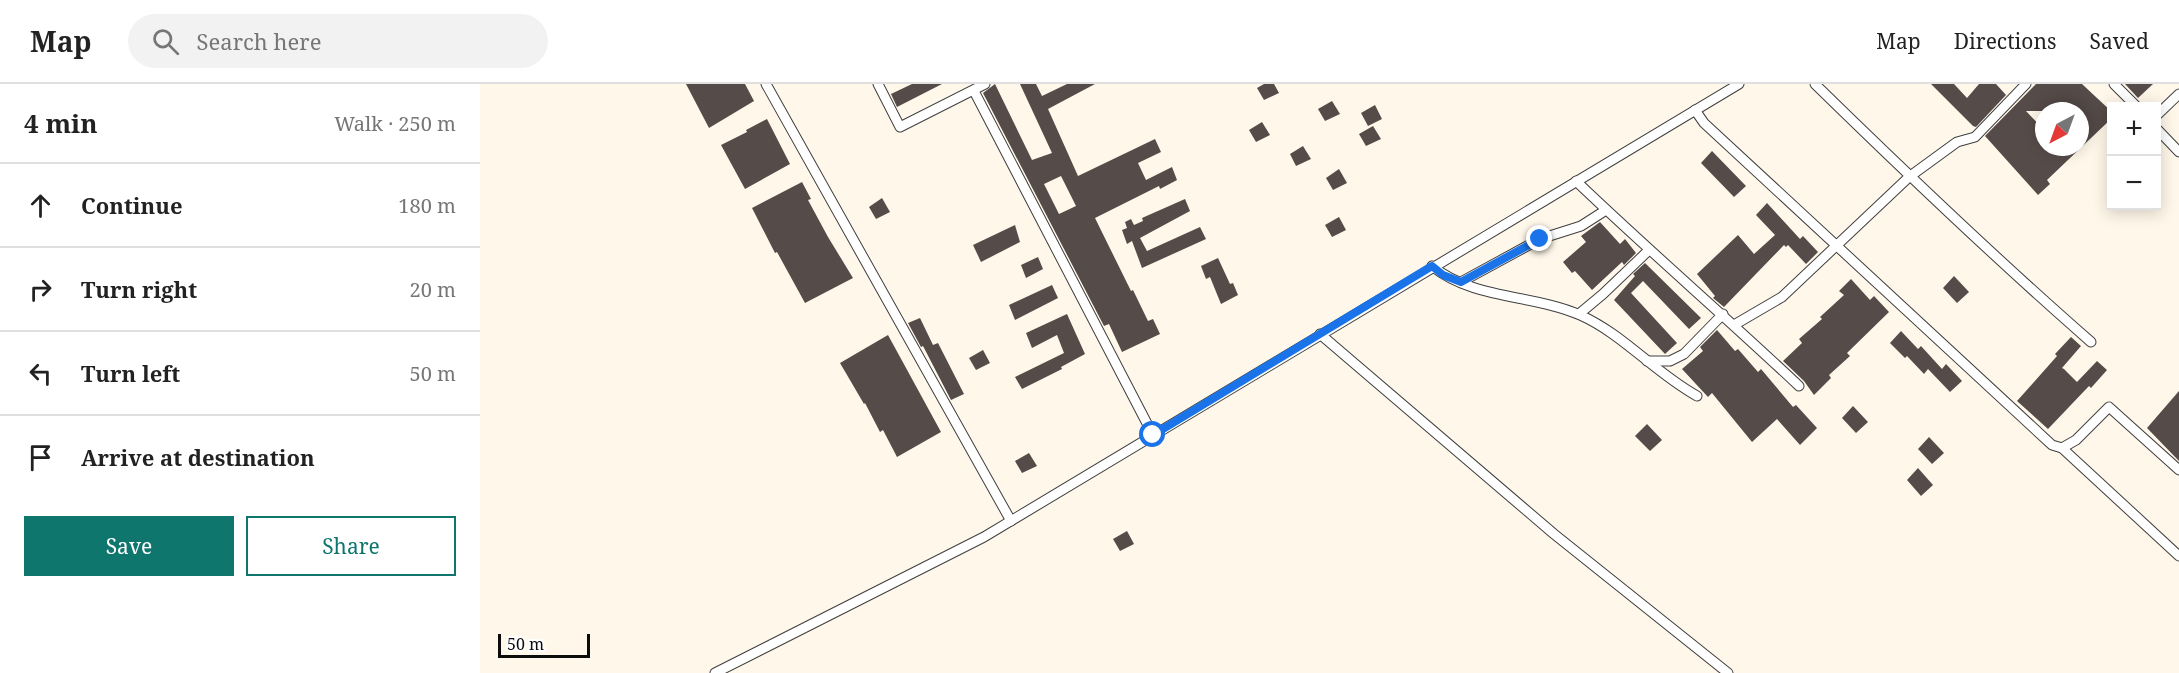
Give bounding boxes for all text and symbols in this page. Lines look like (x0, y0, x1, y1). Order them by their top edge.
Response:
search box (128, 14, 548, 68)
text: Map (30, 22, 92, 60)
icon: search (149, 25, 182, 58)
text: Search here (197, 26, 321, 56)
text: Map (1876, 27, 1921, 55)
text: Directions (1954, 27, 2056, 55)
text: Saved (2089, 27, 2149, 55)
north arrow (2035, 102, 2089, 156)
map controls (2107, 102, 2161, 210)
button: + (2107, 102, 2161, 156)
text: 4 min (24, 105, 98, 141)
text: Walk · 250 m (334, 110, 456, 137)
button: − (2107, 156, 2161, 210)
icon: ahead (24, 189, 57, 222)
text: Continue (81, 190, 183, 220)
text: 180 m (398, 192, 456, 219)
route end (1526, 225, 1552, 251)
icon: right (24, 273, 57, 306)
text: Turn right (81, 274, 197, 304)
text: 20 m (410, 276, 456, 303)
icon: left (24, 357, 57, 390)
text: Turn left (81, 358, 180, 388)
text: 50 m (410, 360, 456, 387)
route start (1139, 421, 1165, 447)
icon: arrive (24, 441, 57, 474)
text: Arrive at destination (81, 442, 315, 472)
button: Save (24, 516, 234, 576)
button: Share (246, 516, 456, 576)
scale bar (498, 631, 590, 658)
text: 50 m (507, 633, 544, 655)

